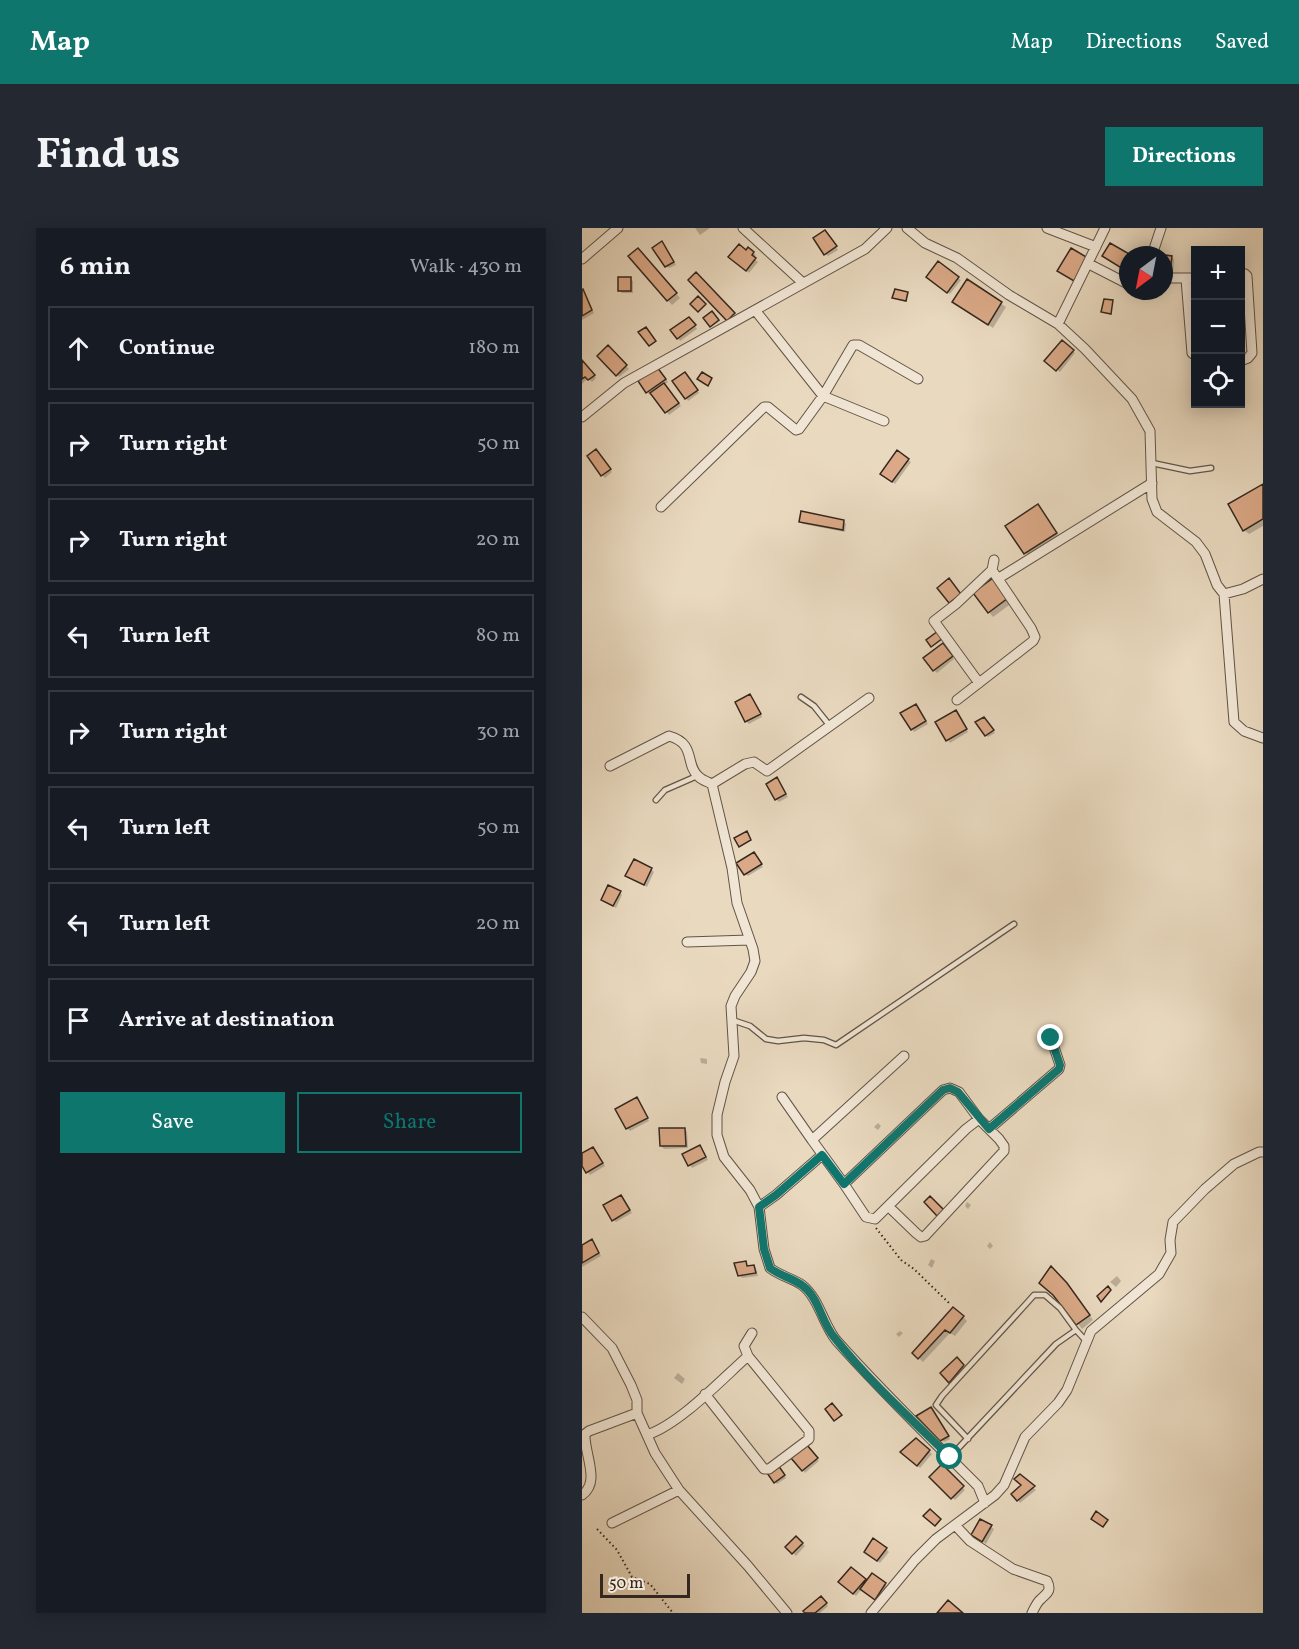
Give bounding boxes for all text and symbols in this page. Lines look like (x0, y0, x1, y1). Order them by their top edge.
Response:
text: Map (30, 23, 90, 62)
text: Map (1011, 28, 1053, 57)
text: Directions (1086, 28, 1182, 57)
text: Saved (1215, 28, 1269, 57)
text: Find us (36, 127, 180, 186)
button: Directions (1105, 127, 1263, 186)
north arrow (1119, 246, 1173, 300)
map controls (1191, 246, 1245, 408)
button: + (1191, 246, 1245, 300)
text: 6 min (60, 249, 131, 285)
text: Walk · 430 m (410, 253, 522, 281)
button: − (1191, 300, 1245, 354)
icon: ahead (62, 332, 95, 365)
text: Continue (119, 333, 215, 364)
text: 180 m (468, 334, 520, 362)
button: locate (1191, 354, 1245, 408)
icon: right (62, 428, 95, 461)
text: Turn right (119, 429, 227, 460)
text: 50 m (477, 430, 520, 458)
icon: right (62, 524, 95, 557)
text: Turn right (119, 525, 227, 556)
text: 20 m (476, 526, 520, 554)
icon: left (62, 620, 95, 653)
text: Turn left (119, 621, 210, 652)
text: 80 m (476, 622, 520, 650)
icon: right (62, 716, 95, 749)
text: Turn right (119, 717, 227, 748)
text: 30 m (476, 718, 520, 746)
icon: left (62, 812, 95, 845)
text: Turn left (119, 813, 210, 844)
text: 50 m (477, 814, 520, 842)
icon: left (62, 908, 95, 941)
text: Turn left (119, 909, 210, 940)
text: 20 m (476, 910, 520, 938)
icon: arrive (62, 1004, 95, 1037)
text: Arrive at destination (119, 1005, 335, 1036)
route end (1037, 1024, 1063, 1050)
button: Save (60, 1092, 285, 1153)
button: Share (297, 1092, 522, 1153)
route start (936, 1443, 962, 1469)
scale bar (600, 1571, 690, 1598)
text: 50 m (609, 1573, 643, 1595)

